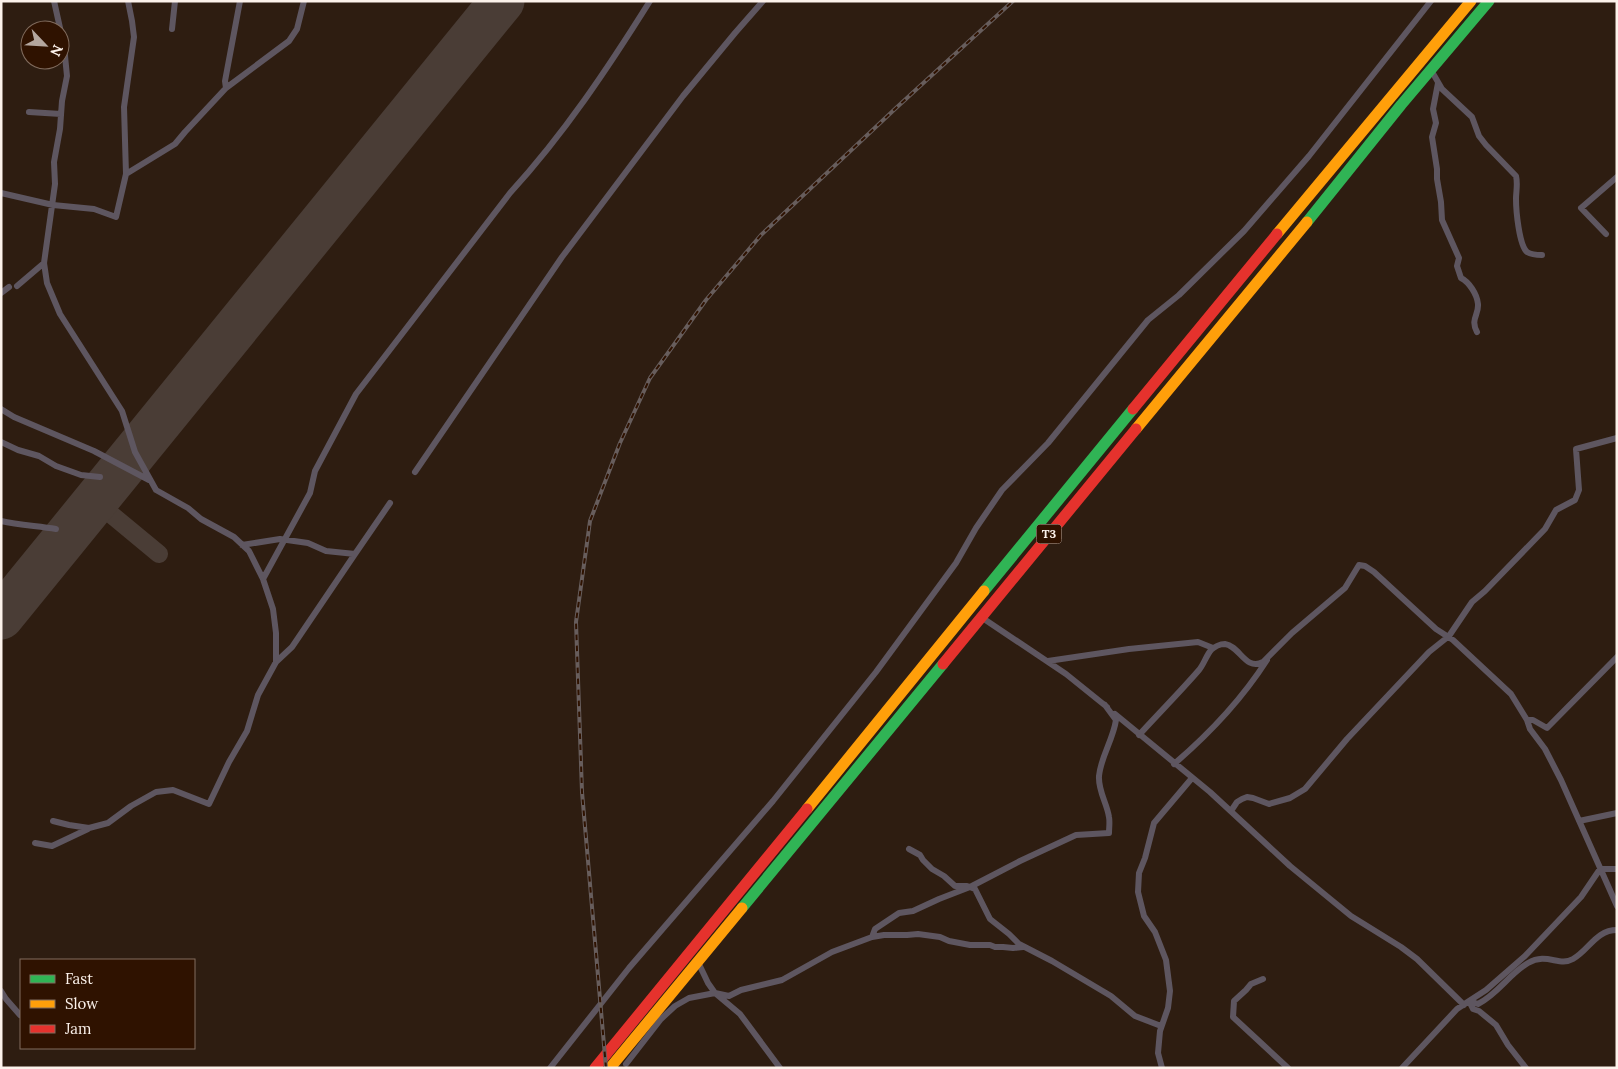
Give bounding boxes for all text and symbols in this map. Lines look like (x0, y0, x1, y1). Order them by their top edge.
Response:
north arrow (20, 20, 70, 70)
text: N (46, 42, 67, 59)
road number: T3 (1036, 524, 1062, 544)
legend (20, 959, 195, 1049)
text: Fast (65, 969, 93, 988)
text: Slow (65, 994, 98, 1013)
text: Jam (64, 1019, 92, 1038)

